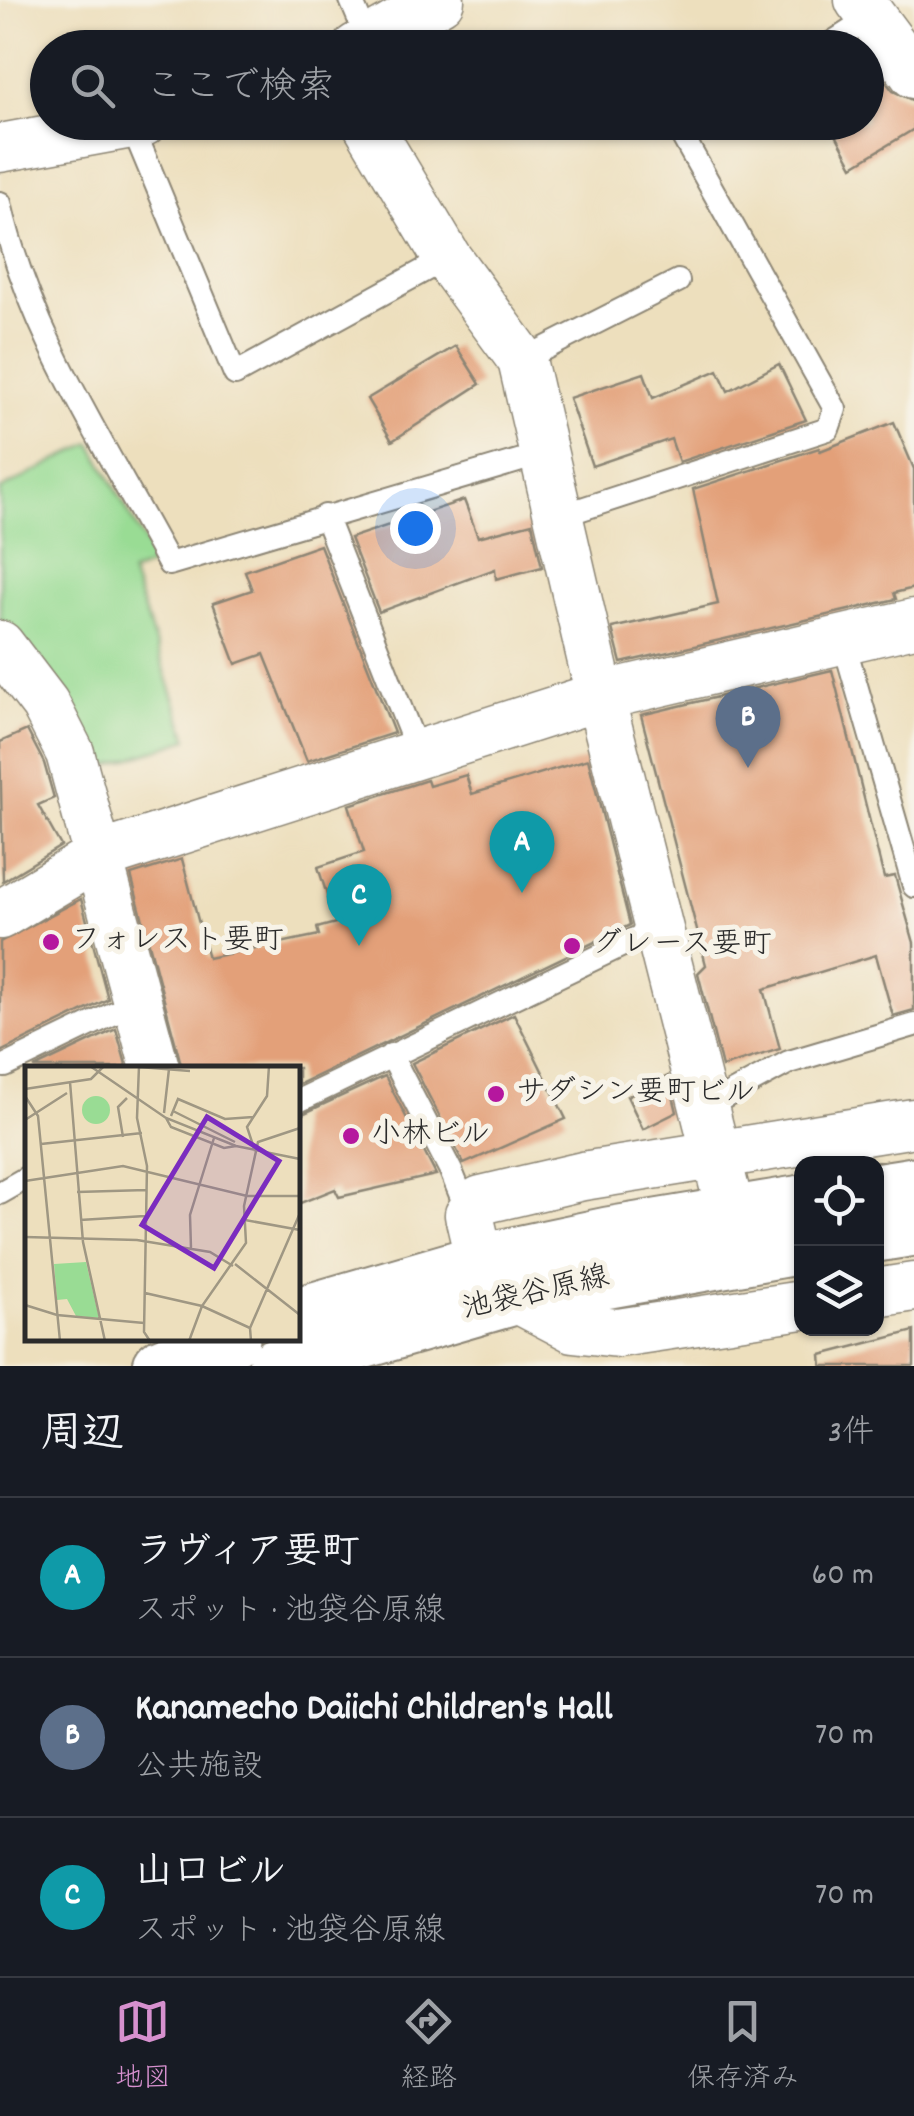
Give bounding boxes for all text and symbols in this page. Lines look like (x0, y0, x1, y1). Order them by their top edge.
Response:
search box (30, 30, 884, 140)
icon: search (65, 58, 120, 113)
text: ここで検索 (145, 62, 335, 117)
your location (390, 503, 441, 554)
pin: B (716, 686, 780, 768)
pin: A (490, 810, 554, 893)
pin: C (326, 864, 392, 946)
place label: フォレスト要町 (71, 921, 283, 964)
place label: グレース要町 (592, 925, 771, 968)
marker: フォレスト要町 (40, 931, 62, 953)
marker: グレース要町 (561, 935, 583, 957)
inset map (25, 1066, 300, 1341)
place label: サダシン要町ビル (516, 1073, 755, 1116)
marker: サダシン要町ビル (485, 1083, 507, 1105)
place label: 小林ビル (371, 1115, 490, 1158)
marker: 小林ビル (340, 1125, 362, 1147)
map controls (794, 1156, 884, 1336)
button: locate (794, 1156, 884, 1246)
button: layers (794, 1246, 884, 1336)
street label: 池袋谷原線 (458, 1257, 614, 1333)
text: 周辺 (40, 1407, 124, 1467)
text: 3件 (828, 1412, 874, 1458)
text: ラヴィア要町 (135, 1527, 360, 1582)
text: A (64, 1554, 81, 1600)
text: 60 m (812, 1554, 874, 1600)
text: スポット · 池袋谷原線 (135, 1590, 445, 1636)
text: Kanamecho Daiichi Children's Hall (135, 1683, 612, 1738)
text: B (65, 1714, 80, 1760)
text: 70 m (815, 1714, 874, 1760)
text: 公共施設 (135, 1746, 263, 1792)
text: 山口ビル (135, 1847, 286, 1902)
text: C (65, 1874, 80, 1920)
text: 70 m (815, 1874, 874, 1920)
text: スポット · 池袋谷原線 (135, 1910, 445, 1956)
tab: 地図 (115, 1994, 171, 2101)
tab: 経路 (401, 1994, 457, 2101)
tab: 保存済み (687, 1994, 799, 2101)

